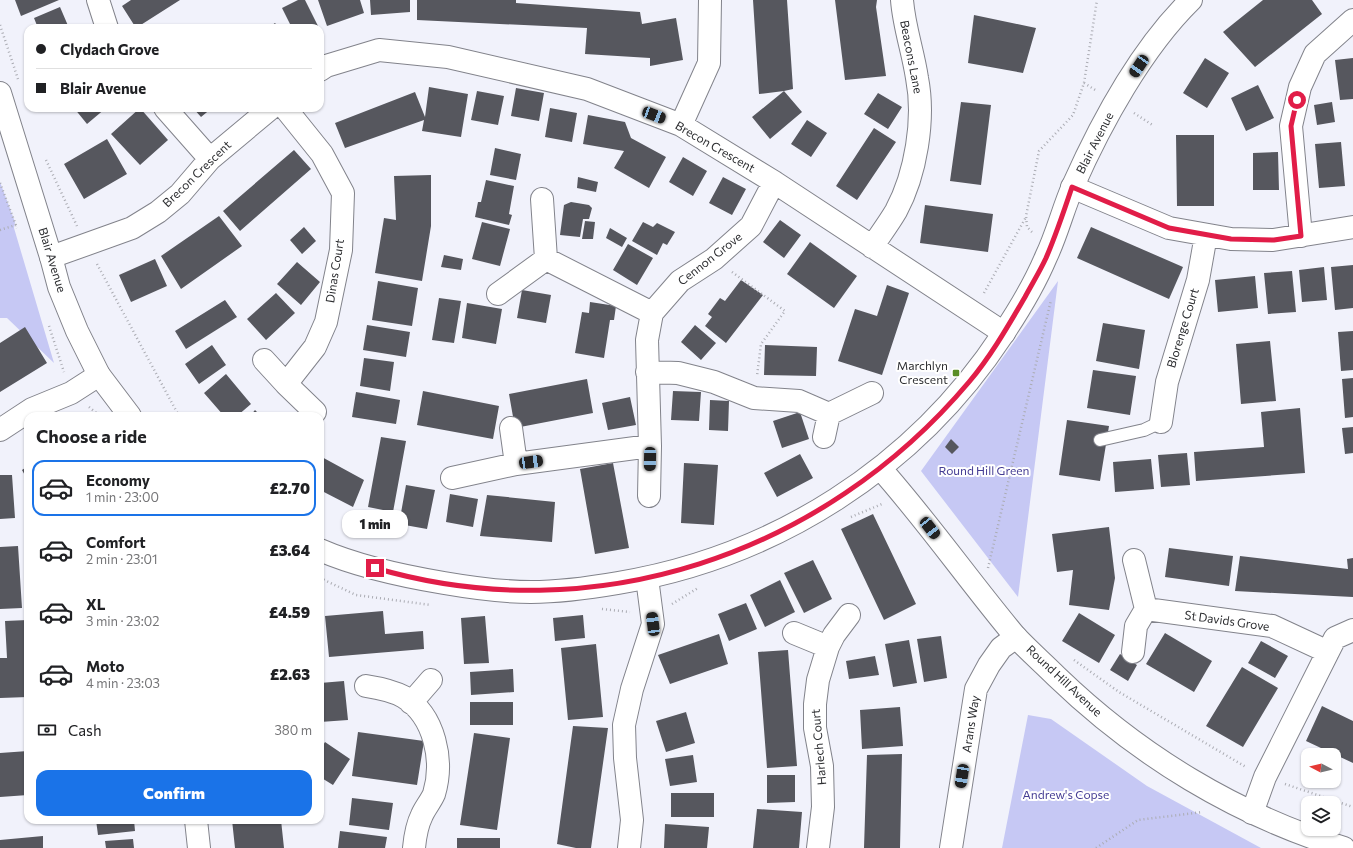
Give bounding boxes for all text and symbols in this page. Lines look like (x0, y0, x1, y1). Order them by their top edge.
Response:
street label: Beacons Lane (898, 19, 926, 95)
text: Clydach Grove (60, 40, 159, 58)
car (1127, 53, 1151, 79)
text: Blair Avenue (60, 79, 146, 97)
route start (1288, 91, 1306, 109)
car (641, 105, 667, 125)
street label: Blair Avenue (1073, 109, 1116, 176)
street label: Brecon Crescent (673, 118, 758, 175)
street label: Brecon Crescent (159, 137, 233, 209)
street label: Blair Avenue (36, 226, 69, 294)
street label: Cennon Grove (675, 229, 744, 288)
street label: Dinas Court (322, 238, 346, 304)
street label: Blorenge Court (1163, 286, 1201, 369)
place label: Marchlyn Crescent (897, 358, 948, 386)
marker: Marchlyn Crescent (951, 368, 961, 378)
text: Choose a ride (36, 425, 147, 447)
car (644, 447, 656, 471)
car (518, 454, 544, 470)
park label: Round Hill Green (938, 463, 1030, 477)
icon: car (38, 470, 74, 506)
text: Economy (86, 471, 150, 489)
text: £2.70 (270, 479, 310, 497)
text: 1 min · 23:00 (86, 489, 159, 505)
callout: 1 min (342, 510, 408, 538)
car (918, 515, 942, 541)
text: 1 min (359, 516, 391, 532)
icon: car (38, 532, 74, 568)
text: Comfort (86, 533, 146, 551)
text: £3.64 (269, 541, 310, 559)
text: 2 min · 23:01 (86, 551, 158, 567)
route end (366, 559, 384, 577)
icon: car (38, 594, 74, 630)
text: XL (86, 595, 105, 613)
text: £4.59 (269, 603, 310, 621)
street label: St Davids Grove (1184, 607, 1271, 633)
car (646, 611, 660, 637)
text: 3 min · 23:02 (86, 613, 159, 629)
street label: Round Hill Avenue (1024, 642, 1105, 719)
icon: car (38, 656, 74, 692)
text: Moto (86, 657, 125, 675)
text: £2.63 (270, 665, 310, 683)
text: 4 min · 23:03 (86, 675, 160, 691)
street label: Arans Way (959, 694, 981, 753)
street label: Harlech Court (808, 708, 828, 786)
icon: cash (36, 719, 58, 741)
text: Cash (68, 721, 102, 739)
text: 380 m (274, 722, 312, 738)
north arrow (1301, 748, 1341, 788)
map controls (1301, 748, 1341, 836)
car (954, 763, 970, 789)
button: Confirm (36, 770, 312, 816)
park label: Andrew's Copse (1023, 787, 1109, 801)
button: layers (1301, 796, 1341, 836)

